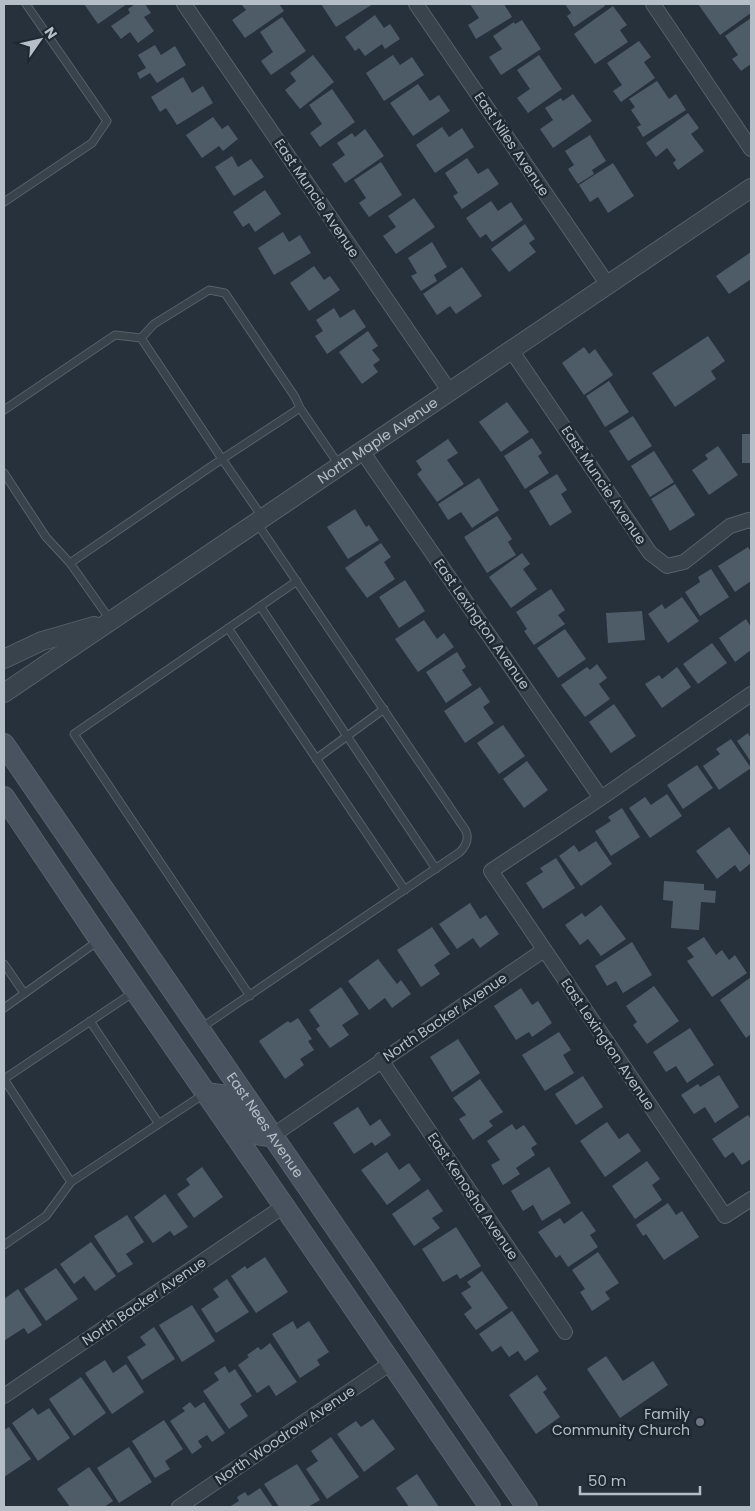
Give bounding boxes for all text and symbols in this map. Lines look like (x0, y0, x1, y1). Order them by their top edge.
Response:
north arrow (15, 15, 65, 65)
text: N (40, 23, 62, 43)
street label: East Niles Avenue (470, 88, 555, 200)
street label: East Muncie Avenue (270, 134, 365, 262)
street label: North Maple Avenue (313, 392, 442, 488)
street label: East Muncie Avenue (557, 421, 652, 549)
street label: East Lexington Avenue (429, 555, 535, 694)
street label: North Backer Avenue (379, 968, 511, 1066)
street label: East Lexington Avenue (556, 974, 660, 1114)
street label: East Nees Avenue (222, 1068, 309, 1182)
street label: East Kenosha Avenue (423, 1128, 523, 1264)
street label: North Backer Avenue (78, 1252, 210, 1350)
street label: North Woodrow Avenue (211, 1380, 359, 1489)
place label: Family Community Church (552, 1404, 690, 1440)
marker: Family Community Church (694, 1416, 706, 1428)
scale bar (580, 1464, 700, 1496)
text: 50 m (588, 1470, 626, 1491)

